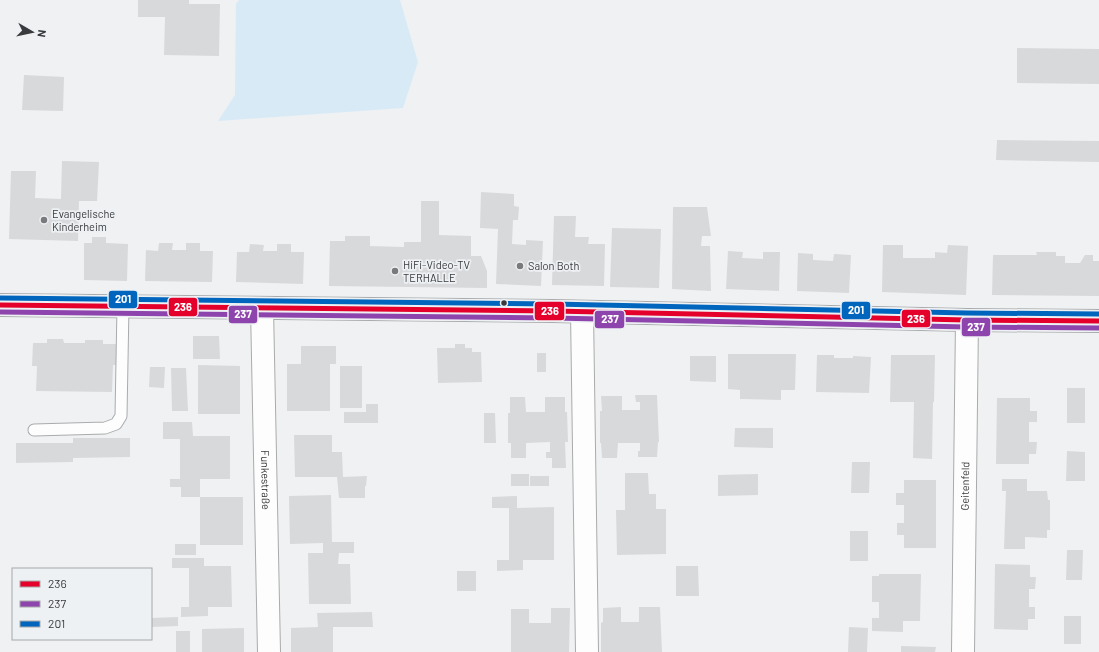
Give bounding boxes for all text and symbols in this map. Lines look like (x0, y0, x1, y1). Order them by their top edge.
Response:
north arrow (12, 12, 52, 52)
text: N (35, 29, 49, 38)
place label: Evangelische Kinderheim (52, 207, 115, 233)
marker: Evangelische Kinderheim (39, 215, 49, 225)
place label: HiFi-Video-TV TERHALLE (403, 258, 471, 284)
place label: Salon Both (528, 259, 580, 272)
marker: Salon Both (515, 261, 525, 271)
marker: HiFi-Video-TV TERHALLE (390, 266, 400, 276)
line badge: 201 (108, 290, 138, 309)
text: 201 (115, 292, 131, 305)
line badge: 236 (168, 297, 198, 317)
unlabelled marker (499, 298, 509, 308)
text: 236 (174, 300, 192, 313)
line badge: 236 (534, 301, 565, 321)
line badge: 201 (841, 301, 871, 320)
text: 201 (848, 303, 864, 316)
text: 236 (541, 304, 559, 317)
line badge: 237 (228, 305, 258, 324)
text: 237 (234, 307, 252, 320)
line badge: 236 (901, 309, 931, 328)
line badge: 237 (594, 310, 625, 329)
text: 237 (601, 312, 619, 325)
text: 236 (907, 312, 925, 325)
line badge: 237 (961, 317, 991, 337)
text: 237 (967, 320, 985, 333)
street label: Funkestraße (259, 450, 273, 510)
street label: Geitenfeld (958, 461, 971, 511)
legend (12, 568, 152, 640)
text: 236 (48, 576, 67, 590)
text: 237 (48, 596, 67, 610)
text: 201 (48, 616, 65, 630)

